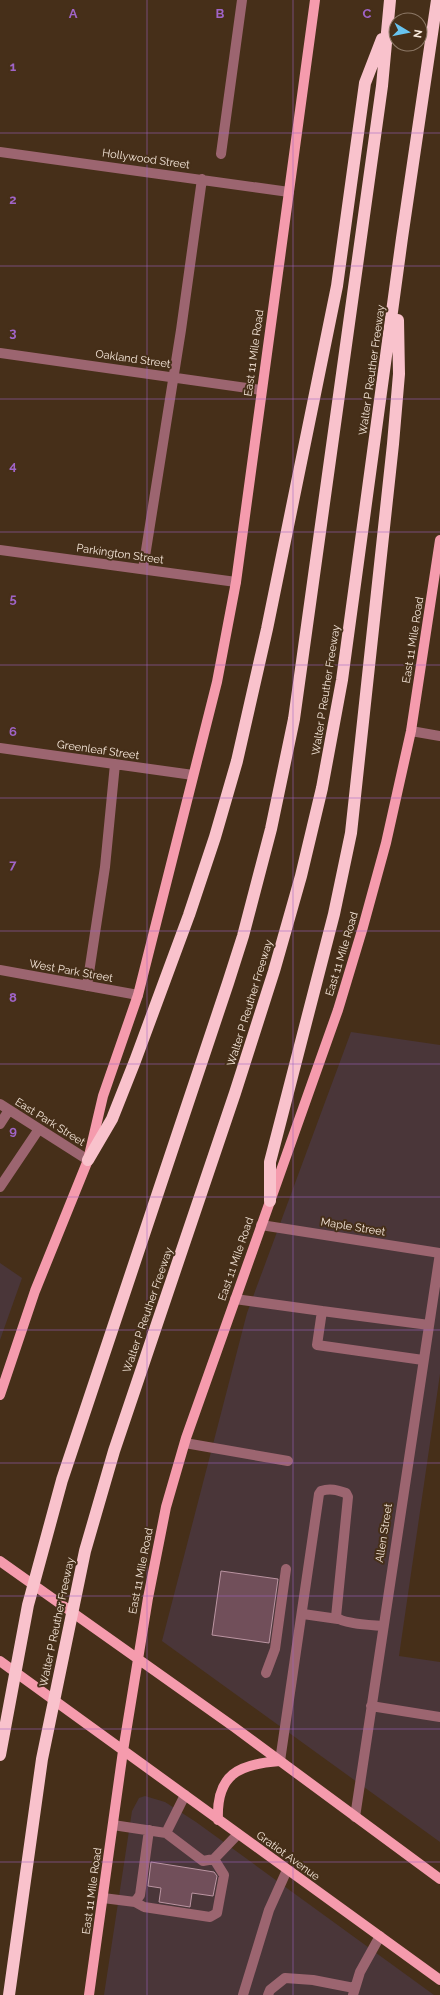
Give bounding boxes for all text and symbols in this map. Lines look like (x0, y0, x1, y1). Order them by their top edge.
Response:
text: A (69, 6, 78, 21)
text: B (216, 6, 225, 21)
text: C (363, 6, 372, 21)
north arrow (388, 12, 428, 52)
text: N (410, 28, 424, 39)
text: 1 (10, 59, 17, 74)
street label: Hollywood Street (101, 146, 191, 172)
text: 2 (9, 192, 17, 207)
street label: Walter P Reuther Freeway (356, 304, 388, 436)
street label: East 11 Mile Road (241, 309, 267, 397)
text: 3 (9, 325, 17, 340)
street label: Oakland Street (95, 347, 172, 371)
text: 4 (9, 458, 17, 473)
street label: Parkington Street (76, 541, 165, 567)
text: 5 (9, 591, 17, 606)
street label: East 11 Mile Road (400, 596, 426, 684)
street label: Walter P Reuther Freeway (309, 624, 343, 756)
text: 6 (9, 724, 17, 739)
street label: Greenleaf Street (56, 738, 140, 762)
text: 7 (9, 857, 17, 872)
street label: East 11 Mile Road (323, 910, 361, 998)
street label: Walter P Reuther Freeway (225, 938, 275, 1068)
street label: West Park Street (28, 957, 114, 985)
text: 8 (9, 990, 17, 1005)
street label: East Park Street (13, 1095, 88, 1149)
text: 9 (9, 1123, 17, 1138)
street label: East 11 Mile Road (216, 1215, 256, 1302)
street label: Maple Street (320, 1215, 386, 1239)
street label: Walter P Reuther Freeway (120, 1246, 176, 1374)
street label: Allen Street (373, 1502, 395, 1563)
street label: East 11 Mile Road (126, 1527, 156, 1615)
street label: Walter P Reuther Freeway (37, 1556, 77, 1688)
street label: Gratiot Avenue (254, 1829, 323, 1884)
street label: East 11 Mile Road (79, 1847, 105, 1935)

